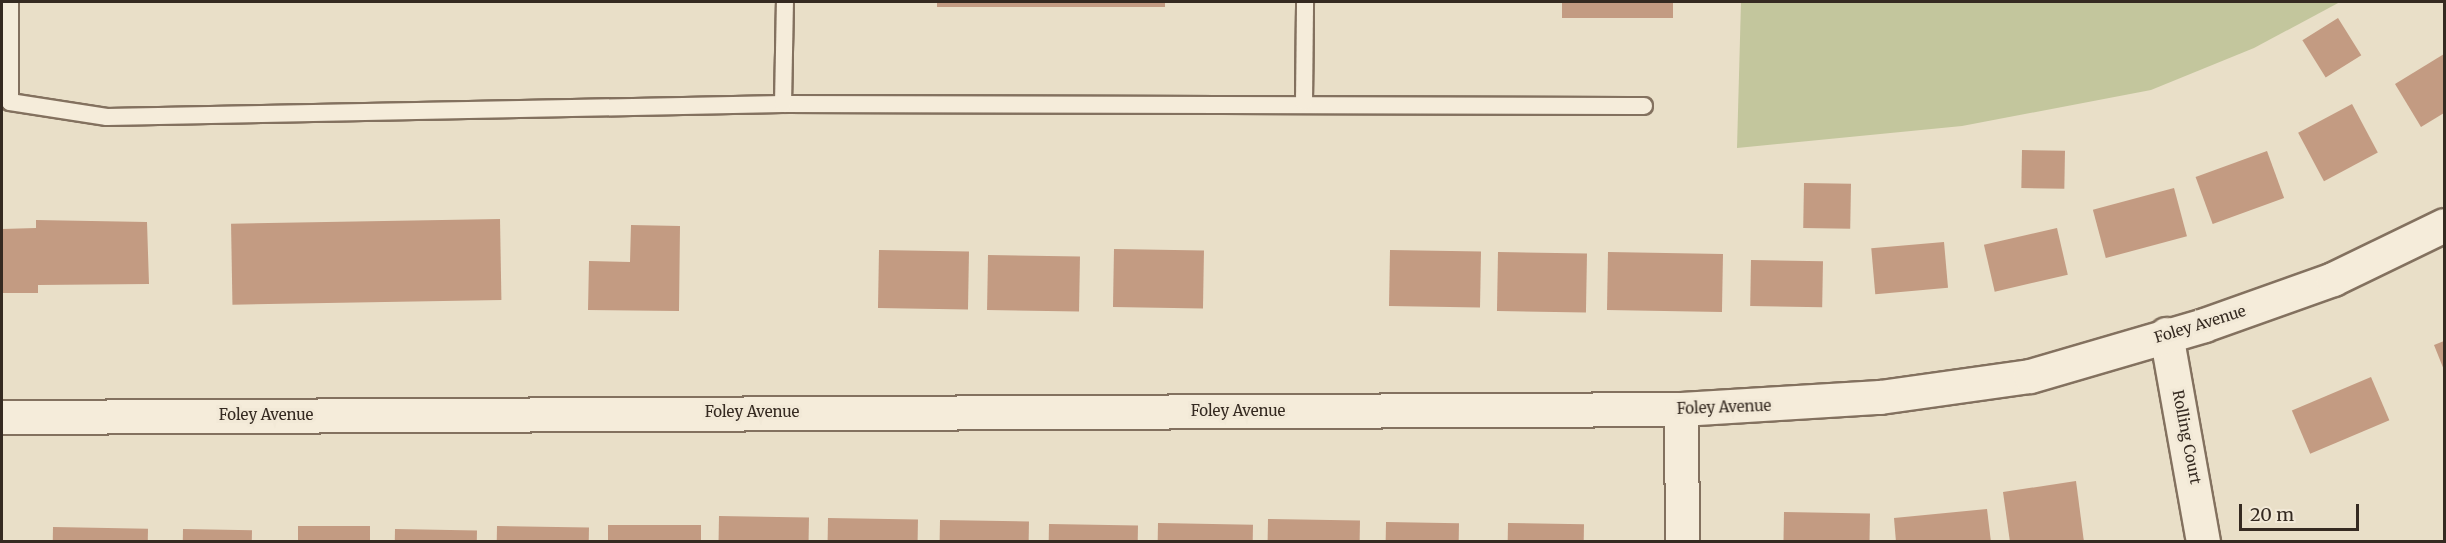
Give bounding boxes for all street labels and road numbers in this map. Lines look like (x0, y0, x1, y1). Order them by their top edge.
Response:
street label: Foley Avenue (2152, 302, 2248, 346)
street label: Rolling Court (2169, 388, 2205, 486)
street label: Foley Avenue (1676, 396, 1772, 418)
street label: Foley Avenue (1191, 402, 1285, 420)
street label: Foley Avenue (705, 403, 799, 421)
street label: Foley Avenue (219, 406, 313, 424)

